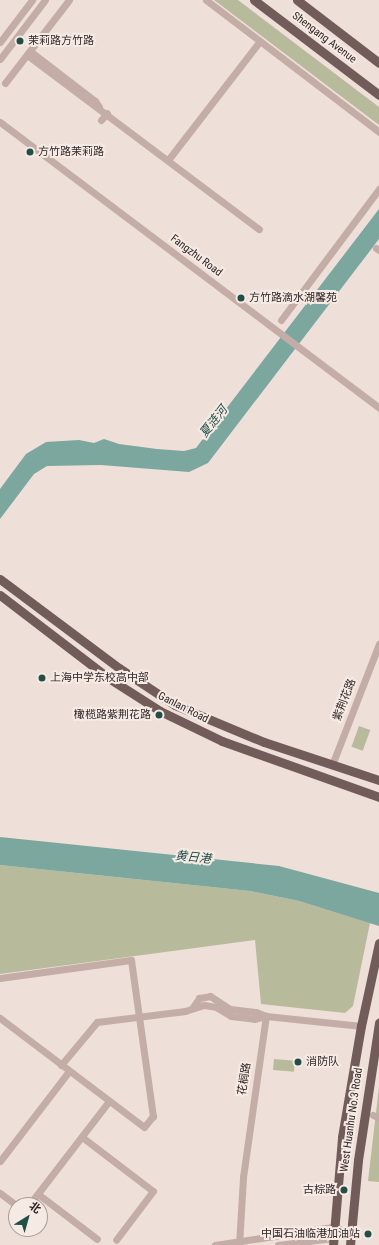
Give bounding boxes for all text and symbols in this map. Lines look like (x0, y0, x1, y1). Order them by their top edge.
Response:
street label: Shengang Avenue (289, 10, 359, 66)
place label: 茉莉路方竹路 (28, 34, 94, 48)
marker: 茉莉路方竹路 (15, 36, 25, 46)
place label: 方竹路茉莉路 (38, 145, 104, 159)
marker: 方竹路茉莉路 (25, 147, 35, 157)
street label: Fangzhu Road (168, 232, 224, 280)
place label: 方竹路滴水湖馨苑 (249, 291, 337, 305)
marker: 方竹路滴水湖馨苑 (236, 293, 246, 303)
water label: 夏涟河 (197, 403, 231, 441)
place label: 上海中学东校高中部 (50, 671, 149, 685)
marker: 上海中学东校高中部 (37, 673, 47, 683)
street label: 紫荆花路 (331, 677, 359, 723)
street label: Ganlan Road (156, 690, 210, 726)
place label: 橄榄路紫荆花路 (74, 708, 151, 722)
marker: 橄榄路紫荆花路 (154, 710, 164, 720)
water label: 黄日港 (174, 849, 212, 867)
place label: 消防队 (306, 1055, 339, 1069)
marker: 消防队 (293, 1057, 303, 1067)
street label: 花榈路 (236, 1062, 254, 1096)
street label: West Huanhu No.3 Road (338, 1067, 366, 1173)
place label: 古棕路 (303, 1183, 336, 1197)
marker: 古棕路 (339, 1185, 349, 1195)
north arrow (8, 1197, 48, 1237)
text: 北 (27, 1199, 43, 1216)
place label: 中国石油临港加油站 (261, 1227, 360, 1241)
marker: 中国石油临港加油站 (363, 1229, 373, 1239)

